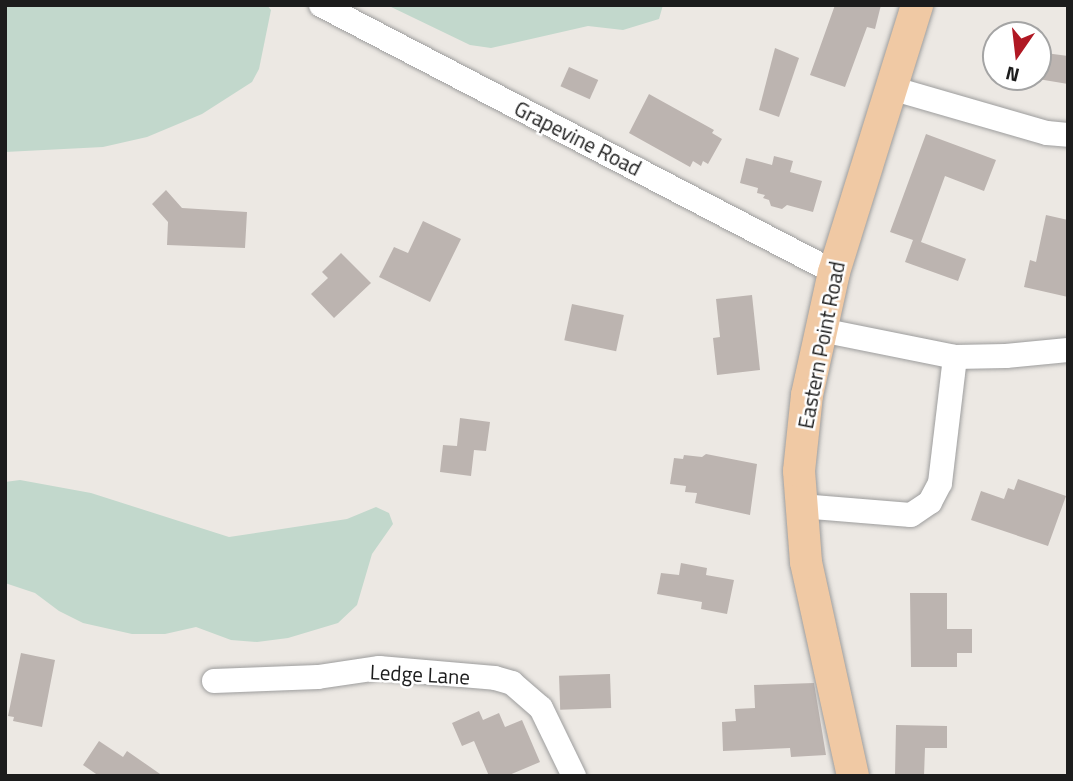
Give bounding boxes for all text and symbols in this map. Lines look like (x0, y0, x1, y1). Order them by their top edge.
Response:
north arrow (982, 21, 1052, 91)
text: N (1002, 59, 1022, 91)
street label: Grapevine Road (510, 95, 646, 181)
street label: Eastern Point Road (792, 259, 850, 431)
street label: Ledge Lane (369, 659, 471, 689)

